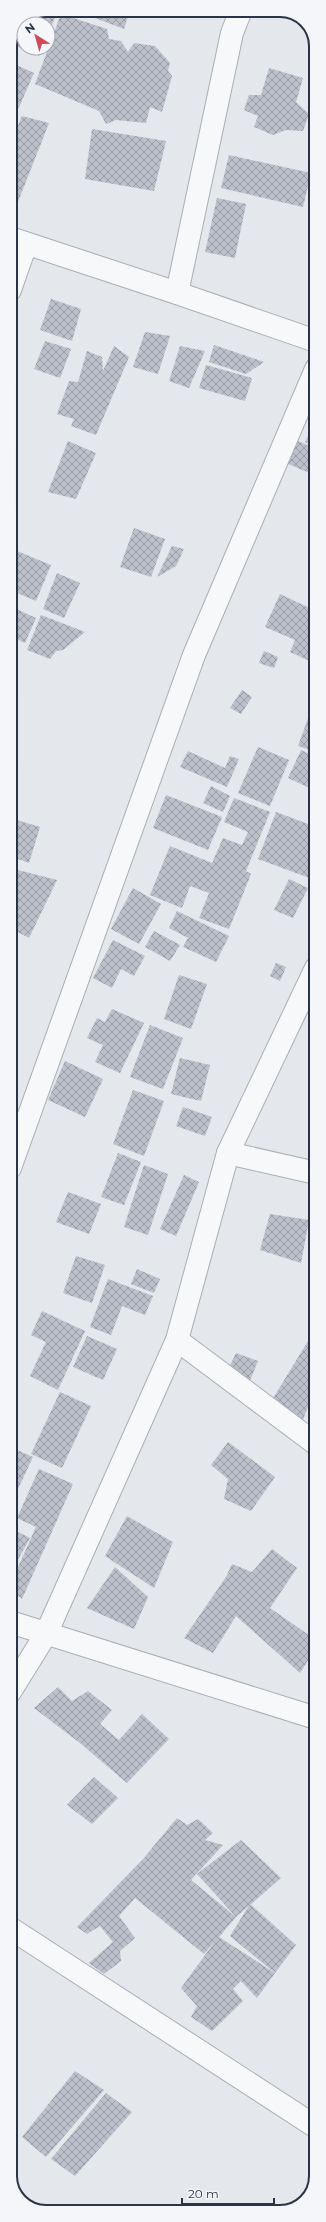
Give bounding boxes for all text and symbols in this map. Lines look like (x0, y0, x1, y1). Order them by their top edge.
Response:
north arrow (16, 16, 56, 56)
text: N (22, 20, 38, 36)
scale bar (182, 2180, 274, 2206)
text: 20 m (188, 2186, 219, 2201)

